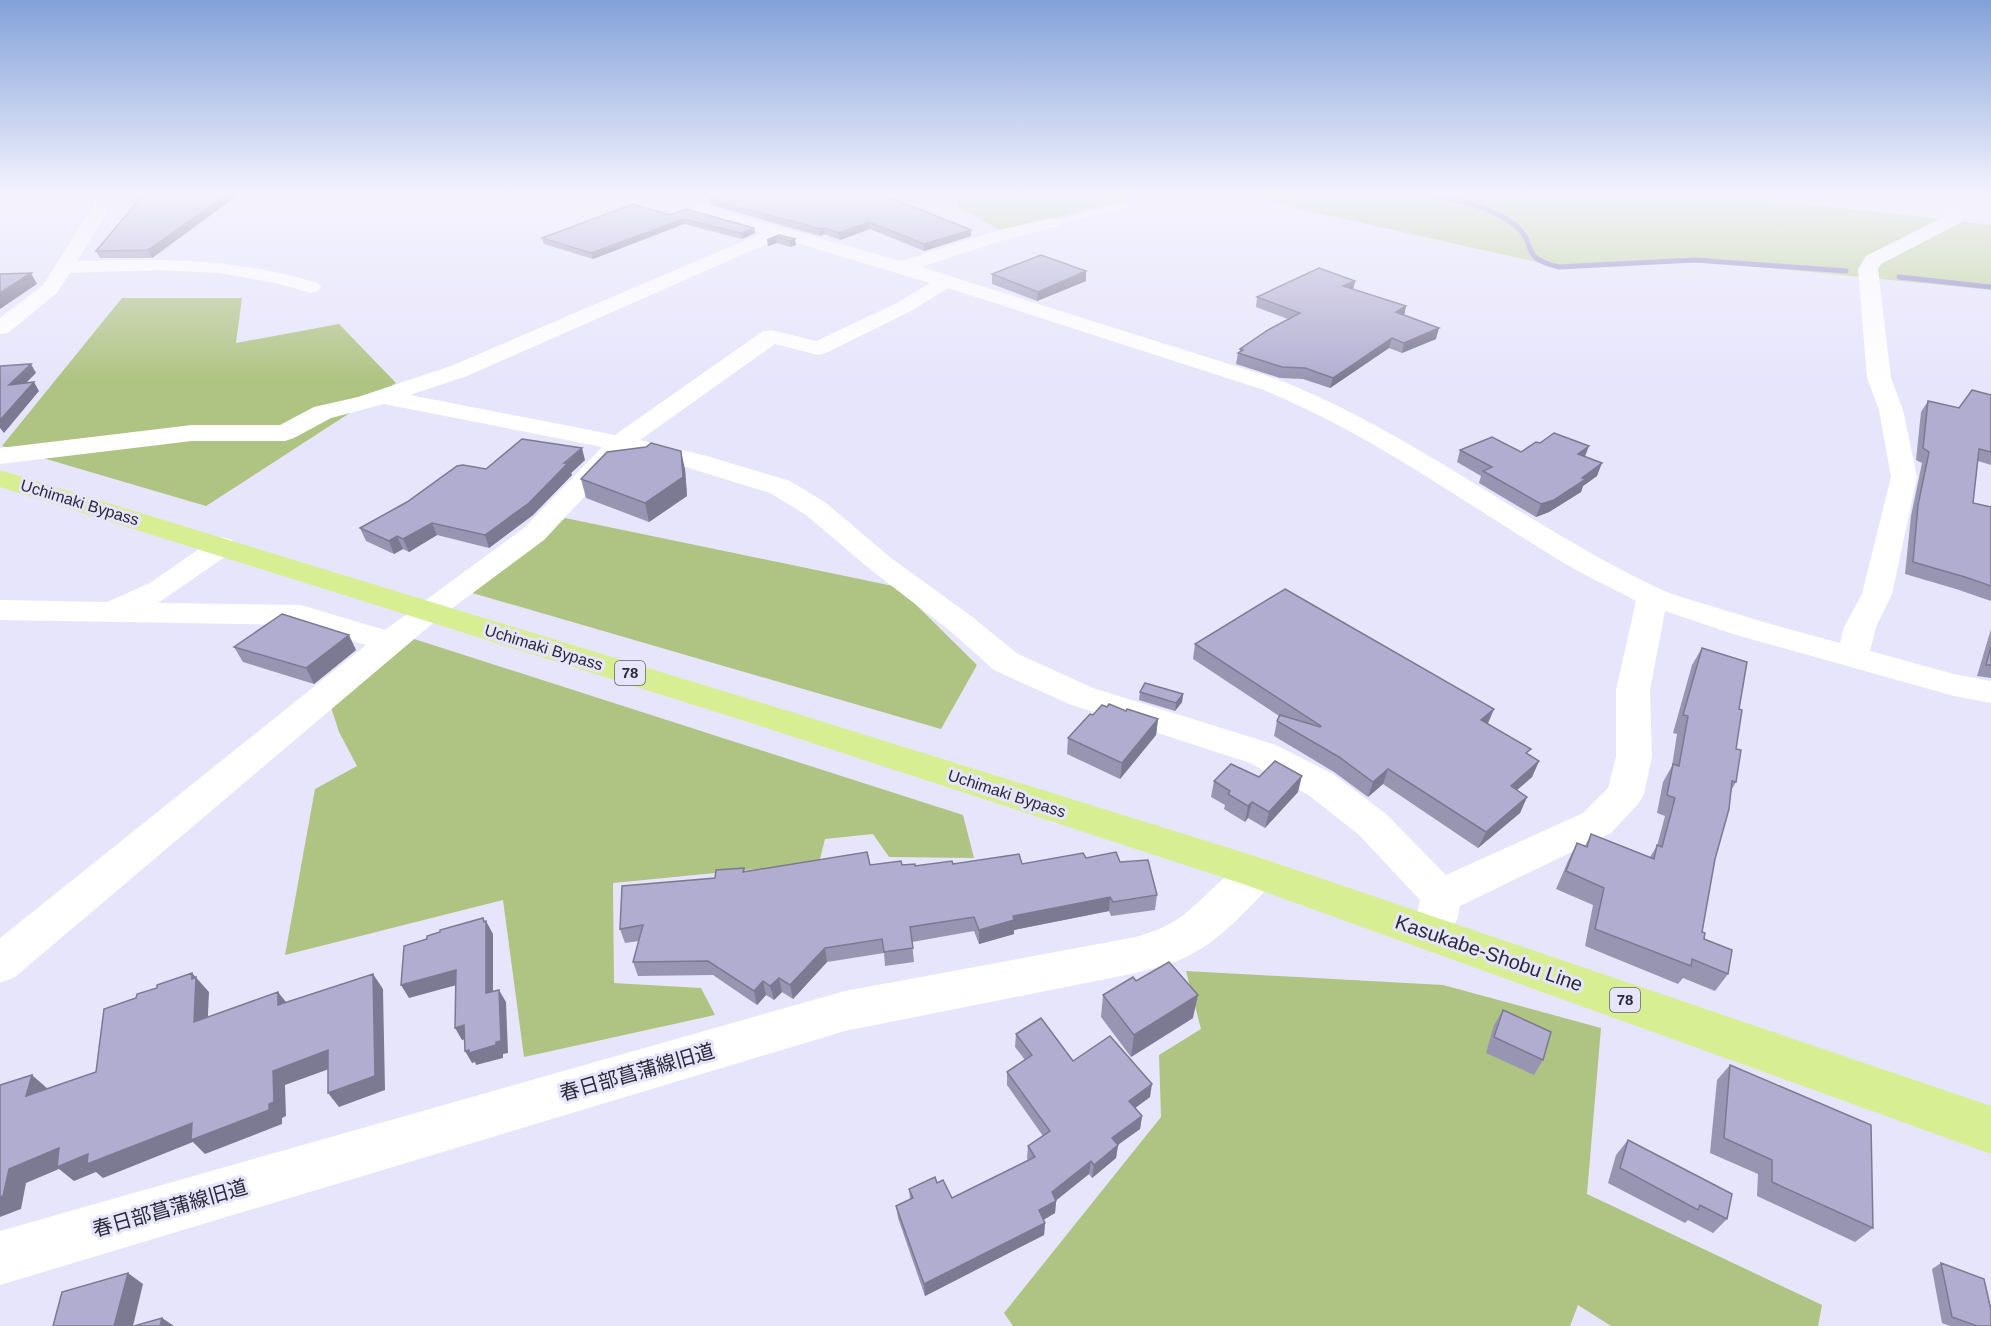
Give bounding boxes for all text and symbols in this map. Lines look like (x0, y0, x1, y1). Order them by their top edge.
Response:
street label: Uchimaki Bypass (19, 476, 141, 529)
street label: Uchimaki Bypass (483, 621, 605, 674)
road number: 78 (615, 661, 645, 685)
street label: Uchimaki Bypass (946, 766, 1068, 821)
street label: Kasukabe-Shobu Line (1392, 911, 1586, 995)
road number: 78 (1610, 988, 1640, 1012)
street label: 春日部菖蒲線旧道 (557, 1039, 717, 1105)
street label: 春日部菖蒲線旧道 (90, 1175, 250, 1241)

